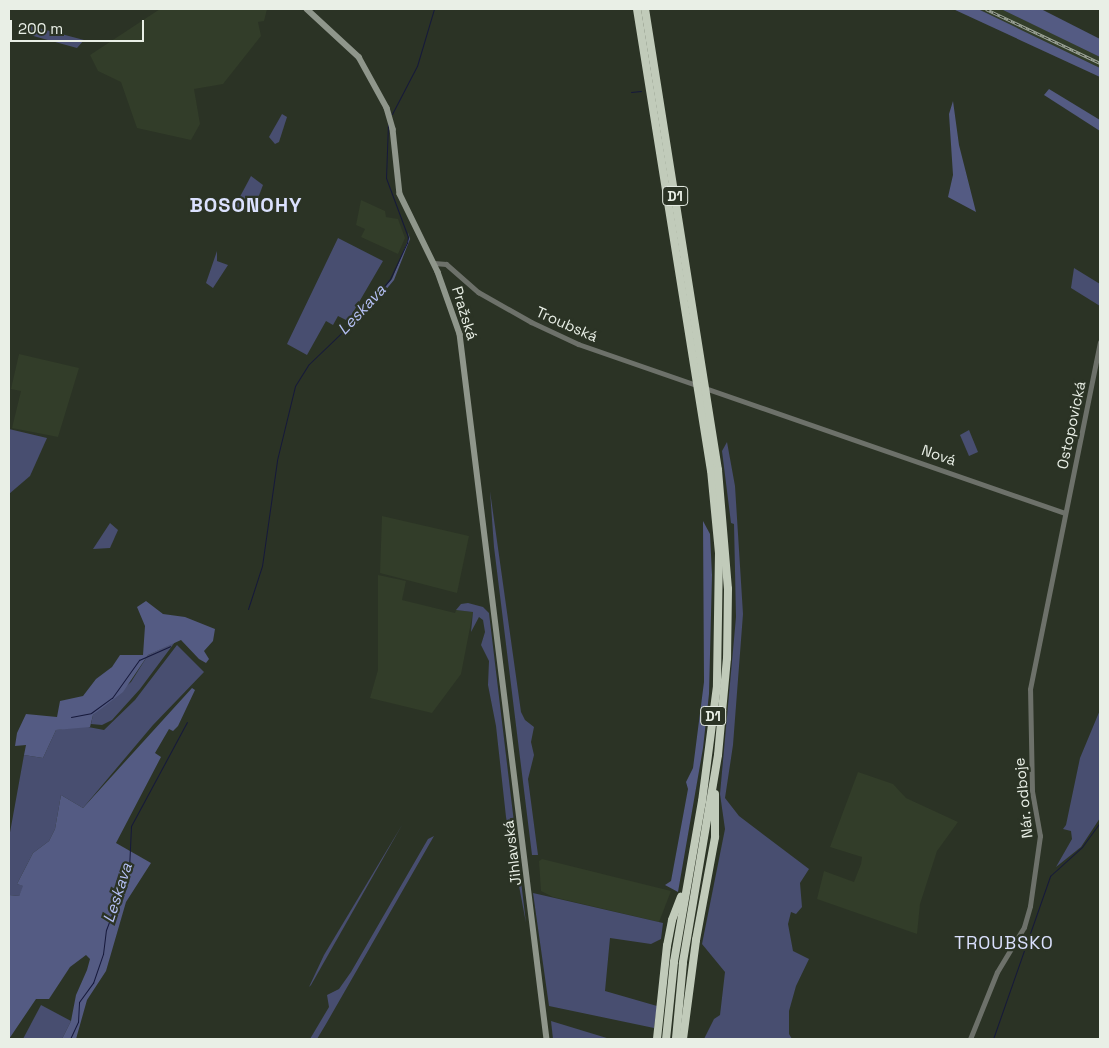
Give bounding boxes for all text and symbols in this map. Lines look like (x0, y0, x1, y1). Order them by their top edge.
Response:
scale bar (12, 10, 146, 42)
text: 200 m (18, 19, 63, 38)
road number: D1 (661, 185, 689, 208)
district label: BOSONOHY (189, 193, 303, 217)
water label: Leskava (334, 281, 390, 339)
street label: Pražská (448, 284, 482, 342)
street label: Troubská (533, 302, 601, 346)
street label: Ostopovická (1053, 379, 1089, 471)
street label: Nová (919, 441, 959, 469)
road number: D1 (699, 704, 727, 728)
street label: Nár. odboje (1010, 757, 1036, 839)
street label: Jihlavská (499, 819, 525, 887)
water label: Leskava (99, 861, 137, 925)
district label: TROUBSKO (953, 932, 1055, 954)

